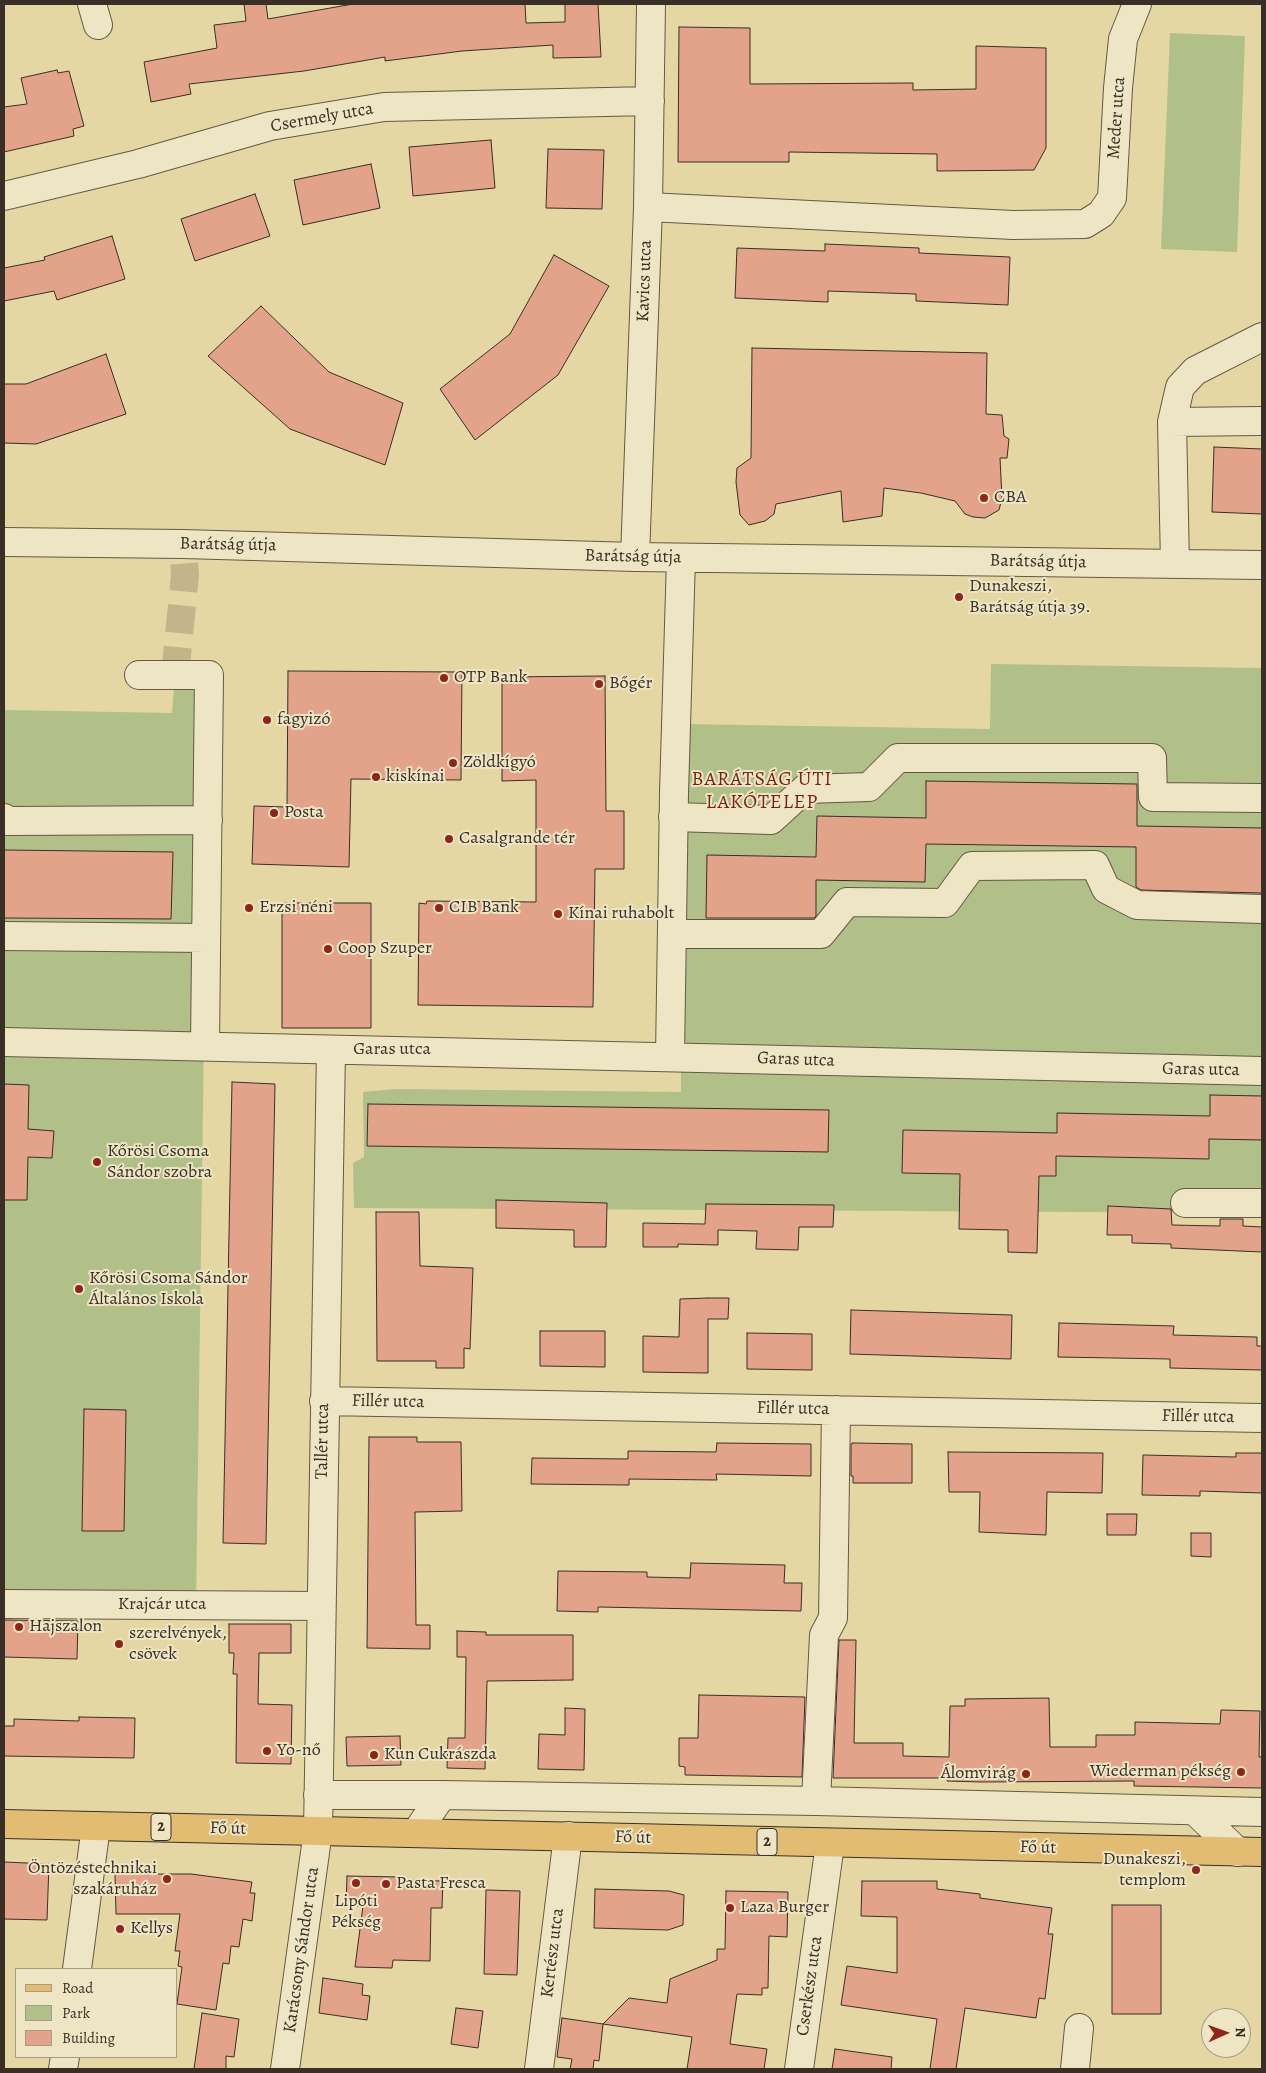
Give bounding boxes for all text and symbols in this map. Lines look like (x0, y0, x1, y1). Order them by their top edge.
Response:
street label: Meder utca (1103, 76, 1131, 160)
street label: Csermely utca (269, 98, 375, 138)
street label: Kavics utca (633, 240, 657, 322)
place label: CBA (994, 487, 1027, 509)
marker: CBA (978, 492, 990, 504)
street label: Barátság útja (179, 533, 277, 557)
street label: Barátság útja (584, 545, 682, 569)
street label: Barátság útja (989, 550, 1087, 574)
place label: Dunakeszi, Barátság útja 39. (969, 576, 1091, 618)
marker: Dunakeszi, Barátság útja 39. (953, 591, 965, 603)
place label: OTP Bank (454, 667, 527, 689)
marker: OTP Bank (438, 672, 450, 684)
place label: Bőgér (609, 673, 653, 695)
marker: Bőgér (593, 678, 605, 690)
place label: fagyizó (277, 709, 331, 731)
marker: fagyizó (261, 714, 273, 726)
place label: Zöldkígyó (463, 752, 536, 774)
marker: Zöldkígyó (447, 757, 459, 769)
place label: kiskínai (386, 766, 445, 788)
district label: BARÁTSÁG ÚTI LAKÓTELEP (690, 768, 834, 815)
marker: kiskínai (370, 771, 382, 783)
place label: Posta (284, 802, 324, 824)
marker: Posta (268, 807, 280, 819)
place label: Casalgrande tér (459, 828, 575, 850)
marker: Casalgrande tér (443, 833, 455, 845)
place label: Erzsi néni (259, 897, 333, 919)
place label: CIB Bank (449, 897, 519, 919)
marker: Erzsi néni (243, 902, 255, 914)
marker: CIB Bank (433, 902, 445, 914)
place label: Kínai ruhabolt (568, 903, 674, 925)
marker: Kínai ruhabolt (552, 908, 564, 920)
place label: Coop Szuper (338, 938, 432, 960)
marker: Coop Szuper (322, 943, 334, 955)
street label: Garas utca (353, 1039, 431, 1061)
street label: Garas utca (757, 1048, 835, 1072)
street label: Garas utca (1162, 1059, 1240, 1081)
place label: Kőrösi Csoma Sándor szobra (107, 1141, 212, 1184)
marker: Kőrösi Csoma Sándor szobra (91, 1156, 103, 1168)
place label: Kőrösi Csoma Sándor Általános Iskola (89, 1268, 248, 1310)
marker: Kőrösi Csoma Sándor Általános Iskola (73, 1283, 85, 1295)
street label: Fillér utca (351, 1391, 425, 1413)
street label: Fillér utca (756, 1398, 830, 1420)
street label: Tallér utca (312, 1403, 334, 1479)
street label: Fillér utca (1161, 1406, 1235, 1428)
street label: Krajcár utca (118, 1594, 206, 1616)
place label: Hajszalon (29, 1616, 102, 1638)
marker: Hajszalon (13, 1621, 25, 1633)
place label: szerelvények, csövek (129, 1623, 227, 1666)
marker: szerelvények, csövek (113, 1638, 125, 1650)
place label: Yo-nő (277, 1740, 321, 1762)
place label: Kun Cukrászda (384, 1744, 497, 1766)
marker: Yo-nő (261, 1745, 273, 1757)
marker: Kun Cukrászda (368, 1749, 380, 1761)
place label: Wiederman pékség (1090, 1761, 1231, 1783)
place label: Álomvirág (941, 1763, 1016, 1785)
marker: Wiederman pékség (1235, 1766, 1247, 1778)
marker: Álomvirág (1020, 1768, 1032, 1780)
road number: 2 (151, 1814, 171, 1840)
street label: Fő út (210, 1818, 246, 1840)
street label: Fő út (614, 1827, 652, 1849)
road number: 2 (757, 1828, 777, 1855)
street label: Fő út (1020, 1837, 1056, 1859)
place label: Dunakeszi, templom (1103, 1849, 1186, 1892)
place label: Öntözéstechnikai szakáruház (28, 1858, 157, 1900)
marker: Dunakeszi, templom (1190, 1864, 1202, 1876)
street label: Karácsony Sándor utca (280, 1866, 324, 2034)
marker: Öntözéstechnikai szakáruház (161, 1873, 173, 1885)
place label: Pasta Fresca (396, 1873, 486, 1895)
marker: Lipóti Pékség (350, 1877, 362, 1889)
marker: Pasta Fresca (380, 1878, 392, 1890)
place label: Lipóti Pékség (331, 1891, 381, 1934)
place label: Laza Burger (740, 1897, 829, 1919)
marker: Laza Burger (724, 1902, 736, 1914)
street label: Kertész utca (537, 1907, 569, 1999)
place label: Kellys (130, 1918, 173, 1940)
marker: Kellys (114, 1923, 126, 1935)
street label: Cserkész utca (792, 1935, 828, 2037)
legend (15, 1968, 178, 2058)
text: Road (62, 1978, 93, 1998)
text: Park (62, 2003, 90, 2023)
north arrow (1201, 2008, 1251, 2058)
text: N (1231, 2027, 1250, 2038)
text: Building (62, 2028, 115, 2048)

